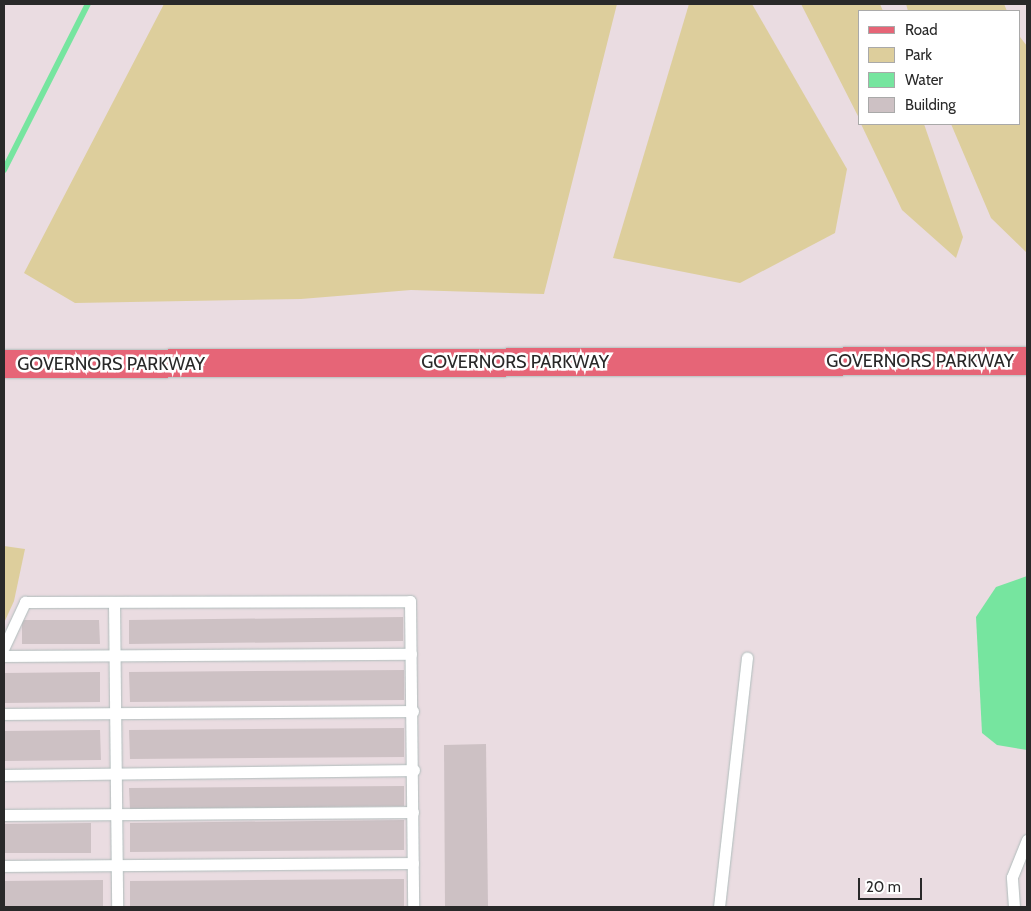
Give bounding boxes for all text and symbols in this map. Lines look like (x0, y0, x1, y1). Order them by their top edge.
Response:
legend (858, 10, 1021, 125)
text: Road (905, 21, 938, 39)
text: Park (905, 46, 932, 64)
text: Water (905, 71, 943, 89)
text: Building (905, 96, 956, 114)
street label: GOVERNORS PARKWAY (826, 350, 1014, 372)
street label: GOVERNORS PARKWAY (421, 351, 609, 373)
street label: GOVERNORS PARKWAY (17, 353, 205, 375)
scale bar (861, 868, 925, 900)
text: 20 m (866, 878, 901, 896)

